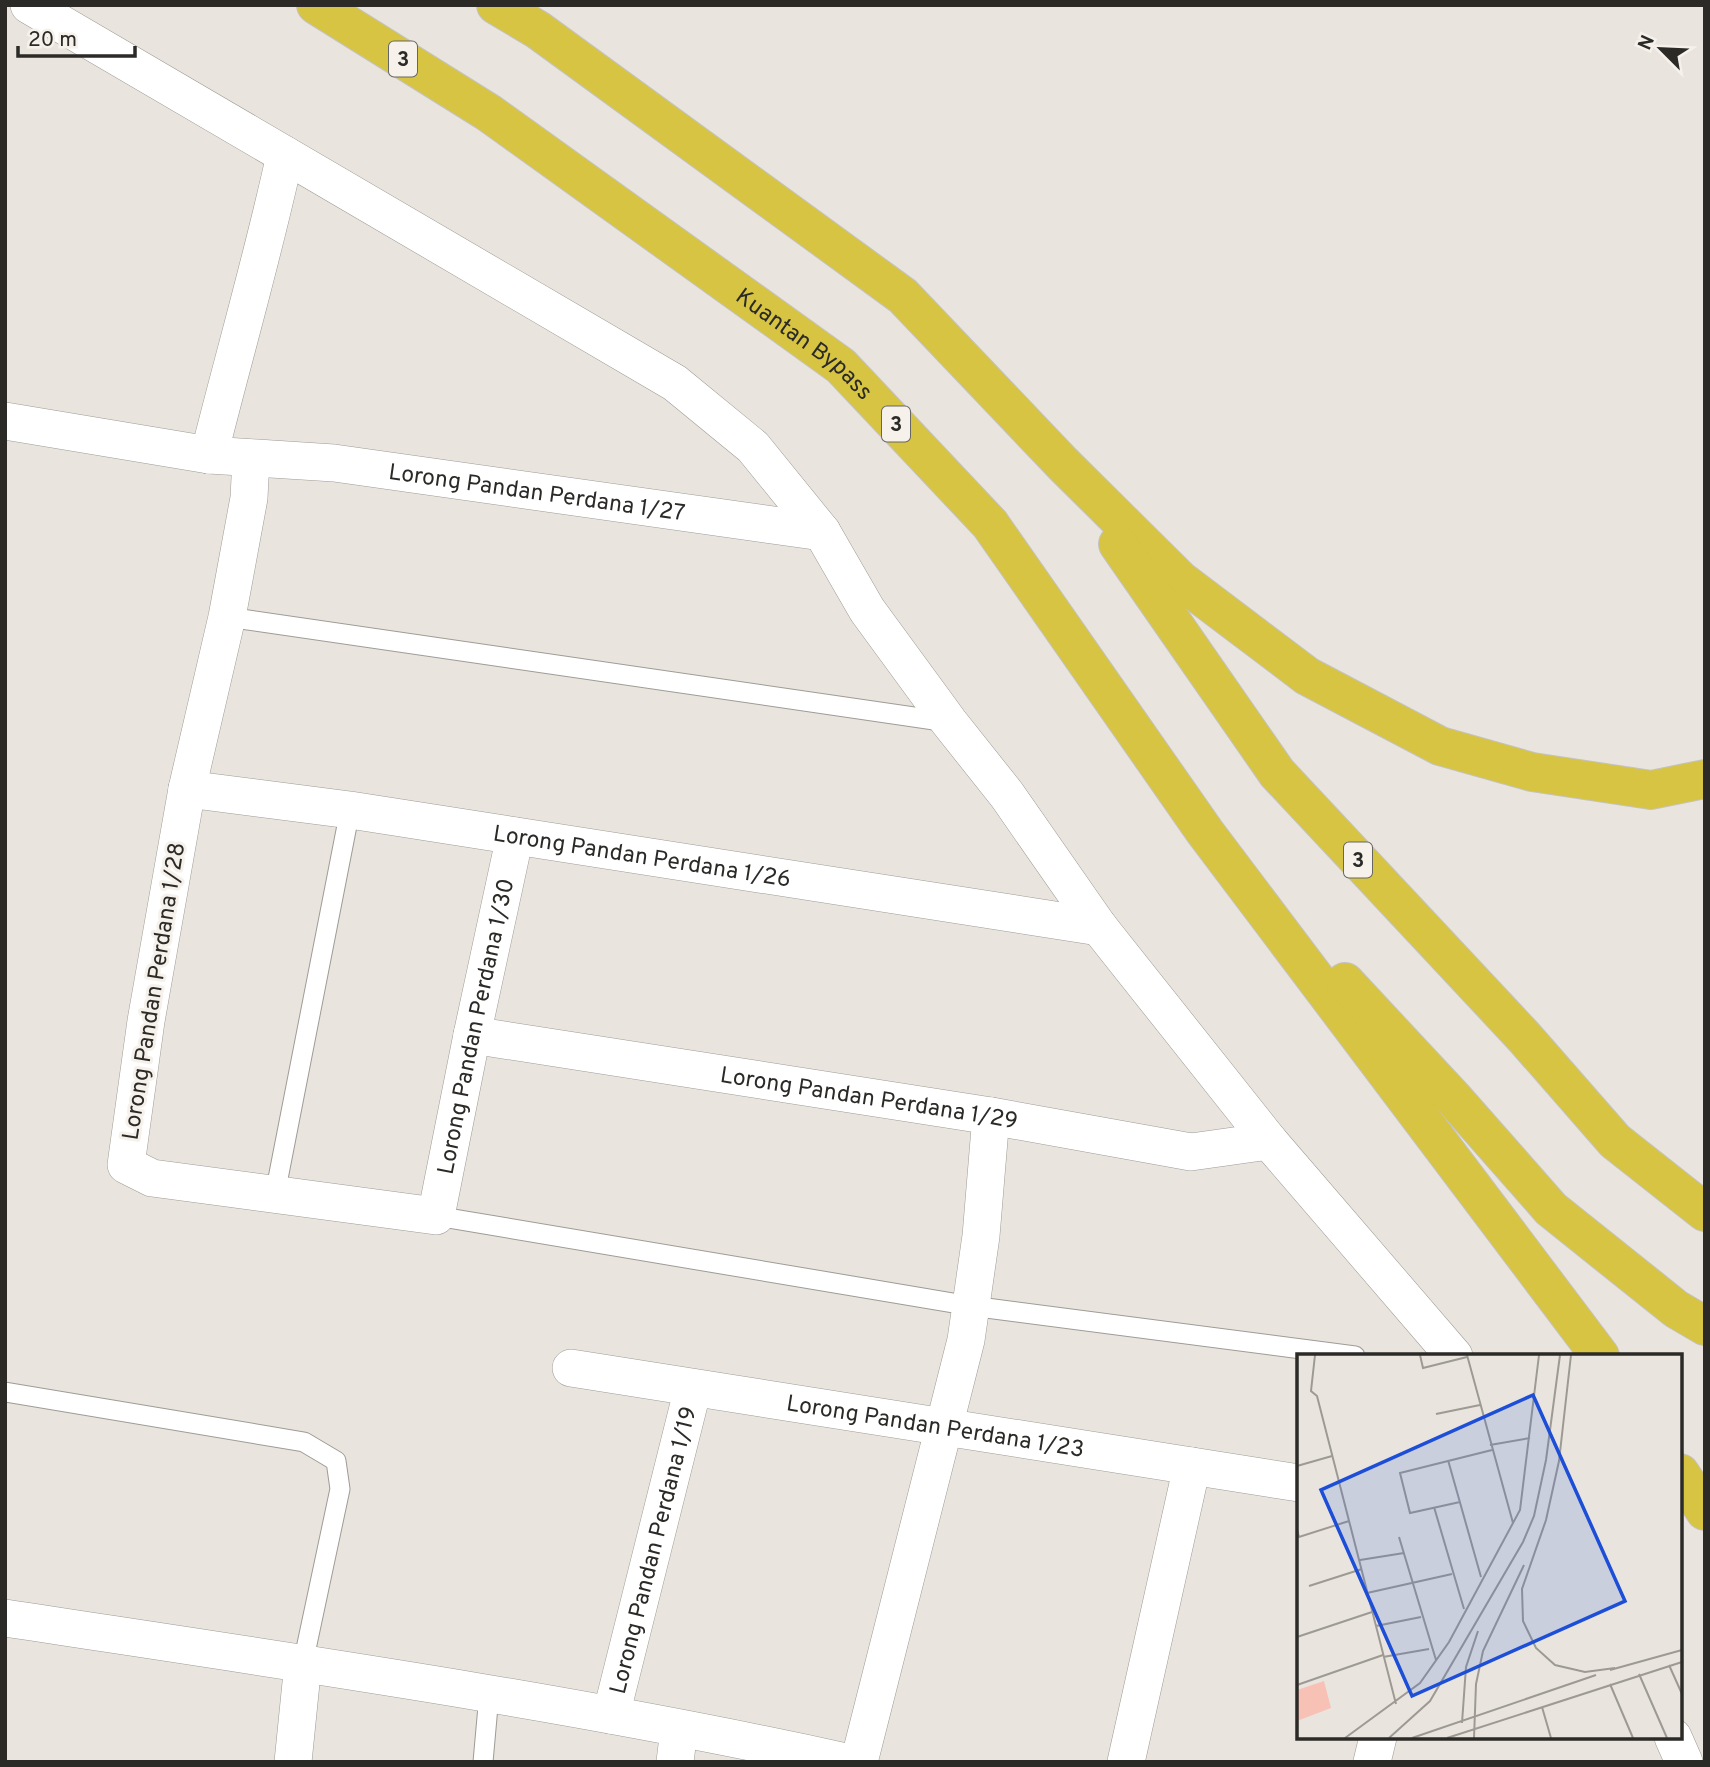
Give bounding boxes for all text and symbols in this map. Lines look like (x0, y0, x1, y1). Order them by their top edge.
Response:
scale bar (18, 14, 135, 58)
north arrow (1626, 14, 1696, 84)
text: 20 m (28, 27, 77, 54)
text: N (1634, 32, 1661, 54)
road number: 3 (389, 42, 417, 76)
street label: Kuantan Bypass (729, 283, 878, 407)
road number: 3 (882, 406, 910, 442)
street label: Lorong Pandan Perdana 1/27 (386, 459, 687, 529)
street label: Lorong Pandan Perdana 1/26 (491, 821, 793, 896)
street label: Lorong Pandan Perdana 1/28 (118, 840, 193, 1142)
road number: 3 (1344, 842, 1372, 878)
street label: Lorong Pandan Perdana 1/30 (433, 876, 522, 1177)
street label: Lorong Pandan Perdana 1/29 (718, 1062, 1020, 1138)
inset map (1297, 1354, 1682, 1739)
street label: Lorong Pandan Perdana 1/23 (784, 1390, 1086, 1466)
street label: Lorong Pandan Perdana 1/19 (605, 1404, 705, 1698)

